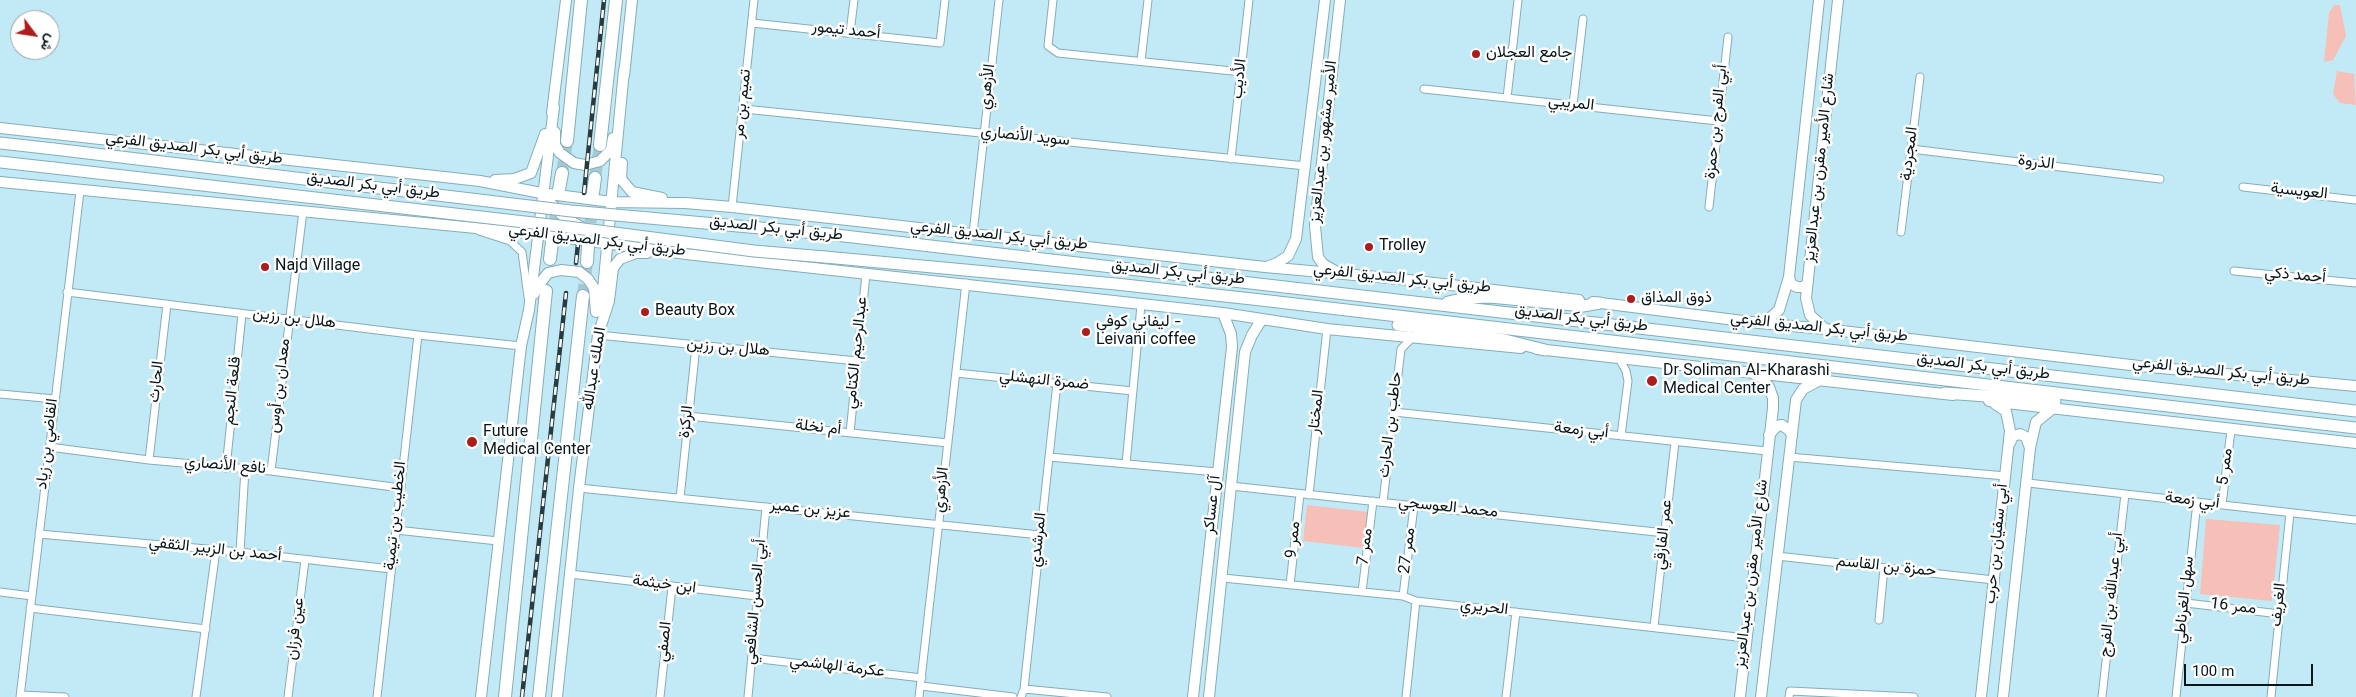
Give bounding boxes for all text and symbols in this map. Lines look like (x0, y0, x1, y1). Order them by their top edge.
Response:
north arrow (10, 10, 60, 60)
street label: أحمد تيمور (811, 19, 881, 45)
text: ش (33, 29, 61, 55)
place label: جامع العجلان (1486, 44, 1572, 64)
marker: جامع العجلان (1470, 48, 1482, 60)
street label: الأديب (1229, 58, 1253, 100)
street label: الأمير مشهور بن عبدالعزيز (1307, 60, 1343, 224)
street label: الأزهري (977, 63, 1001, 111)
street label: أبي الفرج بن حمزة (1702, 64, 1734, 180)
street label: تميم بن مر (731, 68, 757, 140)
street label: شارع الأمير مقرن بن عبدالعزيز (1802, 72, 1840, 264)
street label: المريبي (1547, 93, 1595, 117)
street label: سويد الأنصاري (979, 124, 1071, 152)
street label: المجردية (1898, 126, 1924, 182)
street label: طريق أبي بكر الصديق الفرعي (104, 130, 284, 170)
street label: الذروة (2017, 152, 2055, 176)
street label: طريق أبي بكر الصديق (305, 169, 441, 205)
street label: العويسية (2270, 180, 2328, 206)
street label: طريق أبي بكر الصديق (708, 213, 844, 247)
street label: طريق أبي بكر الصديق الفرعي (909, 218, 1089, 256)
street label: طريق أبي بكر الصديق الفرعي (507, 222, 687, 262)
place label: Trolley (1379, 237, 1426, 257)
marker: Trolley (1363, 241, 1375, 253)
place label: Najd Village (275, 257, 360, 277)
street label: طريق أبي بكر الصديق (1110, 257, 1246, 291)
marker: Najd Village (259, 261, 271, 273)
street label: طريق أبي بكر الصديق الفرعي (1312, 261, 1492, 299)
street label: أحمد ذكي (2264, 265, 2326, 289)
place label: ذوق المذاق (1641, 289, 1712, 309)
marker: ذوق المذاق (1625, 293, 1637, 305)
street label: عبدالرحيم الكتامي (843, 296, 873, 410)
place label: Beauty Box (655, 302, 735, 322)
street label: طريق أبي بكر الصديق (1513, 302, 1649, 338)
street label: هلال بن رزين (251, 305, 337, 335)
marker: Beauty Box (639, 306, 651, 318)
street label: طريق أبي بكر الصديق الفرعي (1729, 310, 1909, 348)
place label: ليفاني كوفي - Leivani coffee (1096, 313, 1196, 351)
street label: الملك عبدالله (580, 326, 612, 412)
marker: ليفاني كوفي - Leivani coffee (1080, 326, 1092, 338)
street label: هلال بن رزين (686, 336, 770, 362)
street label: معدان بن أوس (266, 338, 296, 434)
street label: طريق أبي بكر الصديق (1915, 350, 2051, 386)
street label: طريق أبي بكر الصديق الفرعي (2131, 354, 2311, 392)
street label: قلعة النجم (221, 356, 247, 426)
street label: الحارث (146, 360, 170, 404)
place label: Dr Soliman Al-Kharashi Medical Center (1663, 362, 1830, 400)
street label: ضمرة النهشلي (998, 368, 1090, 396)
street label: حاطب بن الحارث (1376, 371, 1408, 479)
marker: Dr Soliman Al-Kharashi Medical Center (1645, 374, 1659, 388)
street label: المختار (1306, 389, 1330, 435)
street label: القاضي بن زياد (34, 397, 64, 491)
street label: الركزة (677, 405, 699, 439)
street label: أم نخلة (794, 417, 842, 441)
street label: أبي زمعة (1553, 420, 1609, 444)
place label: Future Medical Center (483, 423, 591, 461)
marker: Future Medical Center (465, 435, 479, 449)
street label: ممر 5 (2215, 447, 2239, 487)
street label: نافع الأنصاري (183, 454, 267, 480)
street label: الخطيب بن تيمية (382, 461, 412, 571)
street label: الأزهري (931, 466, 955, 514)
street label: آل عساكر (1201, 475, 1227, 535)
street label: شارع الأمير مقرن بن عبدالعزيز (1732, 478, 1774, 670)
street label: أبي سفيان بن حرب (1982, 483, 2014, 605)
street label: أبي زمعة (2164, 489, 2220, 515)
street label: محمد العوسجي (1397, 494, 1499, 524)
street label: عزيز بن عمير (769, 497, 851, 525)
street label: عمر الفارقي (1652, 499, 1678, 571)
street label: المرشدي (1028, 512, 1052, 568)
street label: ممر 9 (1284, 521, 1306, 559)
street label: ممر 7 (1355, 527, 1379, 567)
street label: ممر 27 (1397, 527, 1421, 575)
street label: أبي عبدالله بن الفرج (2097, 532, 2129, 658)
street label: أحمد بن الزبير الثقفي (148, 534, 282, 568)
street label: أبي الحسن الشافعي (742, 538, 772, 666)
street label: حمزة بن القاسم (1835, 553, 1937, 583)
street label: سهل الغرناطي (2172, 555, 2200, 645)
street label: ابن خيثمة (631, 573, 697, 599)
street label: الغريف (2268, 582, 2292, 628)
street label: ممر 16 (2209, 596, 2257, 620)
street label: عين فرزان (284, 597, 310, 661)
street label: الحريري (1459, 597, 1509, 621)
street label: الصفي (654, 621, 678, 663)
street label: عكرمة الهاشمي (788, 653, 886, 683)
scale bar (2186, 654, 2315, 686)
text: 100 m (2192, 661, 2234, 684)

